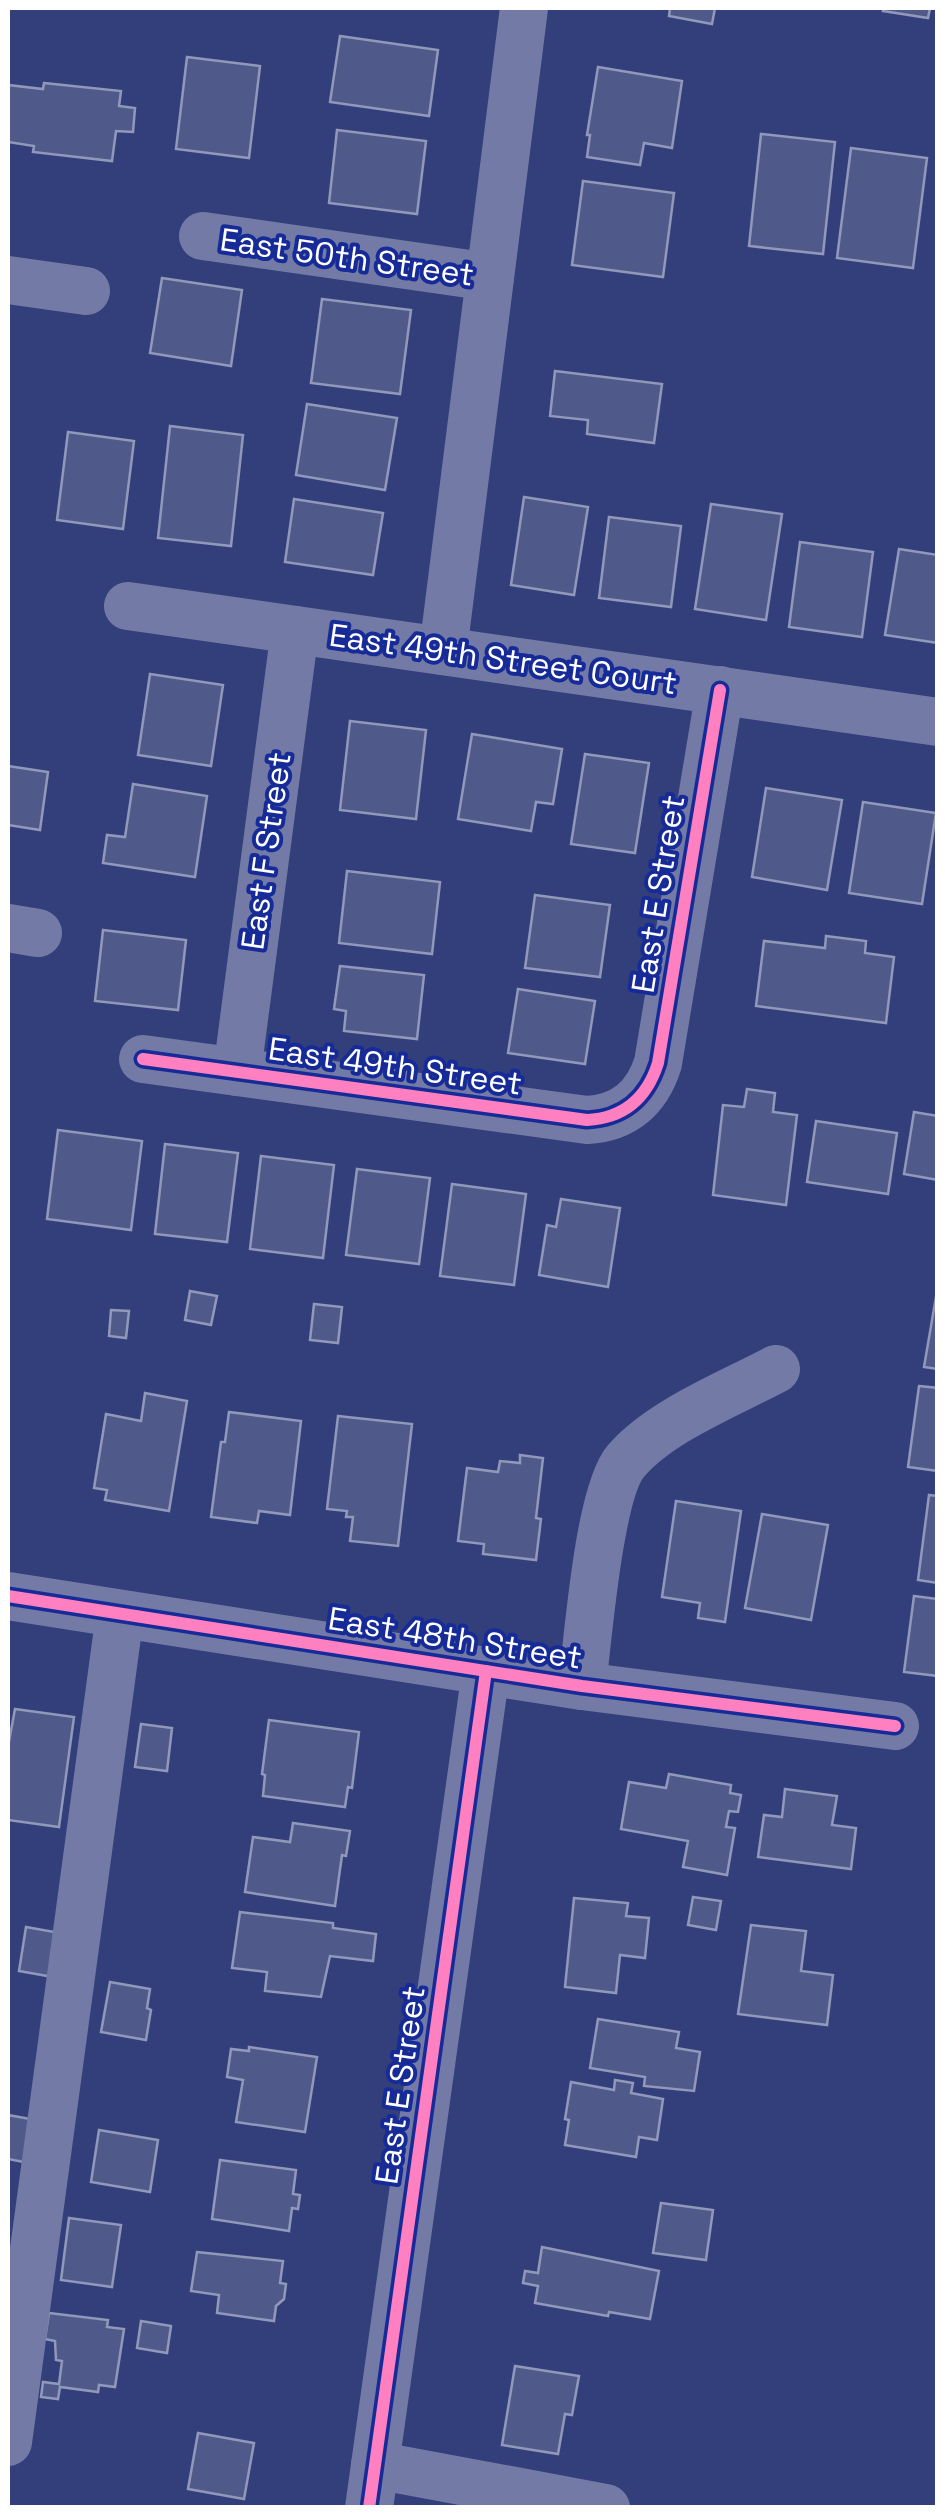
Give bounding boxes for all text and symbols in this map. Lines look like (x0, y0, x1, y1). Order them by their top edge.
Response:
street label: East 50th Street (218, 219, 476, 295)
street label: East 49th Street Court (327, 615, 679, 703)
street label: East F Street (232, 750, 300, 952)
street label: East E Street (623, 792, 693, 996)
street label: East 49th Street (266, 1028, 524, 1104)
street label: East 48th Street (325, 1598, 585, 1678)
street label: East E Street (366, 1983, 434, 2187)

